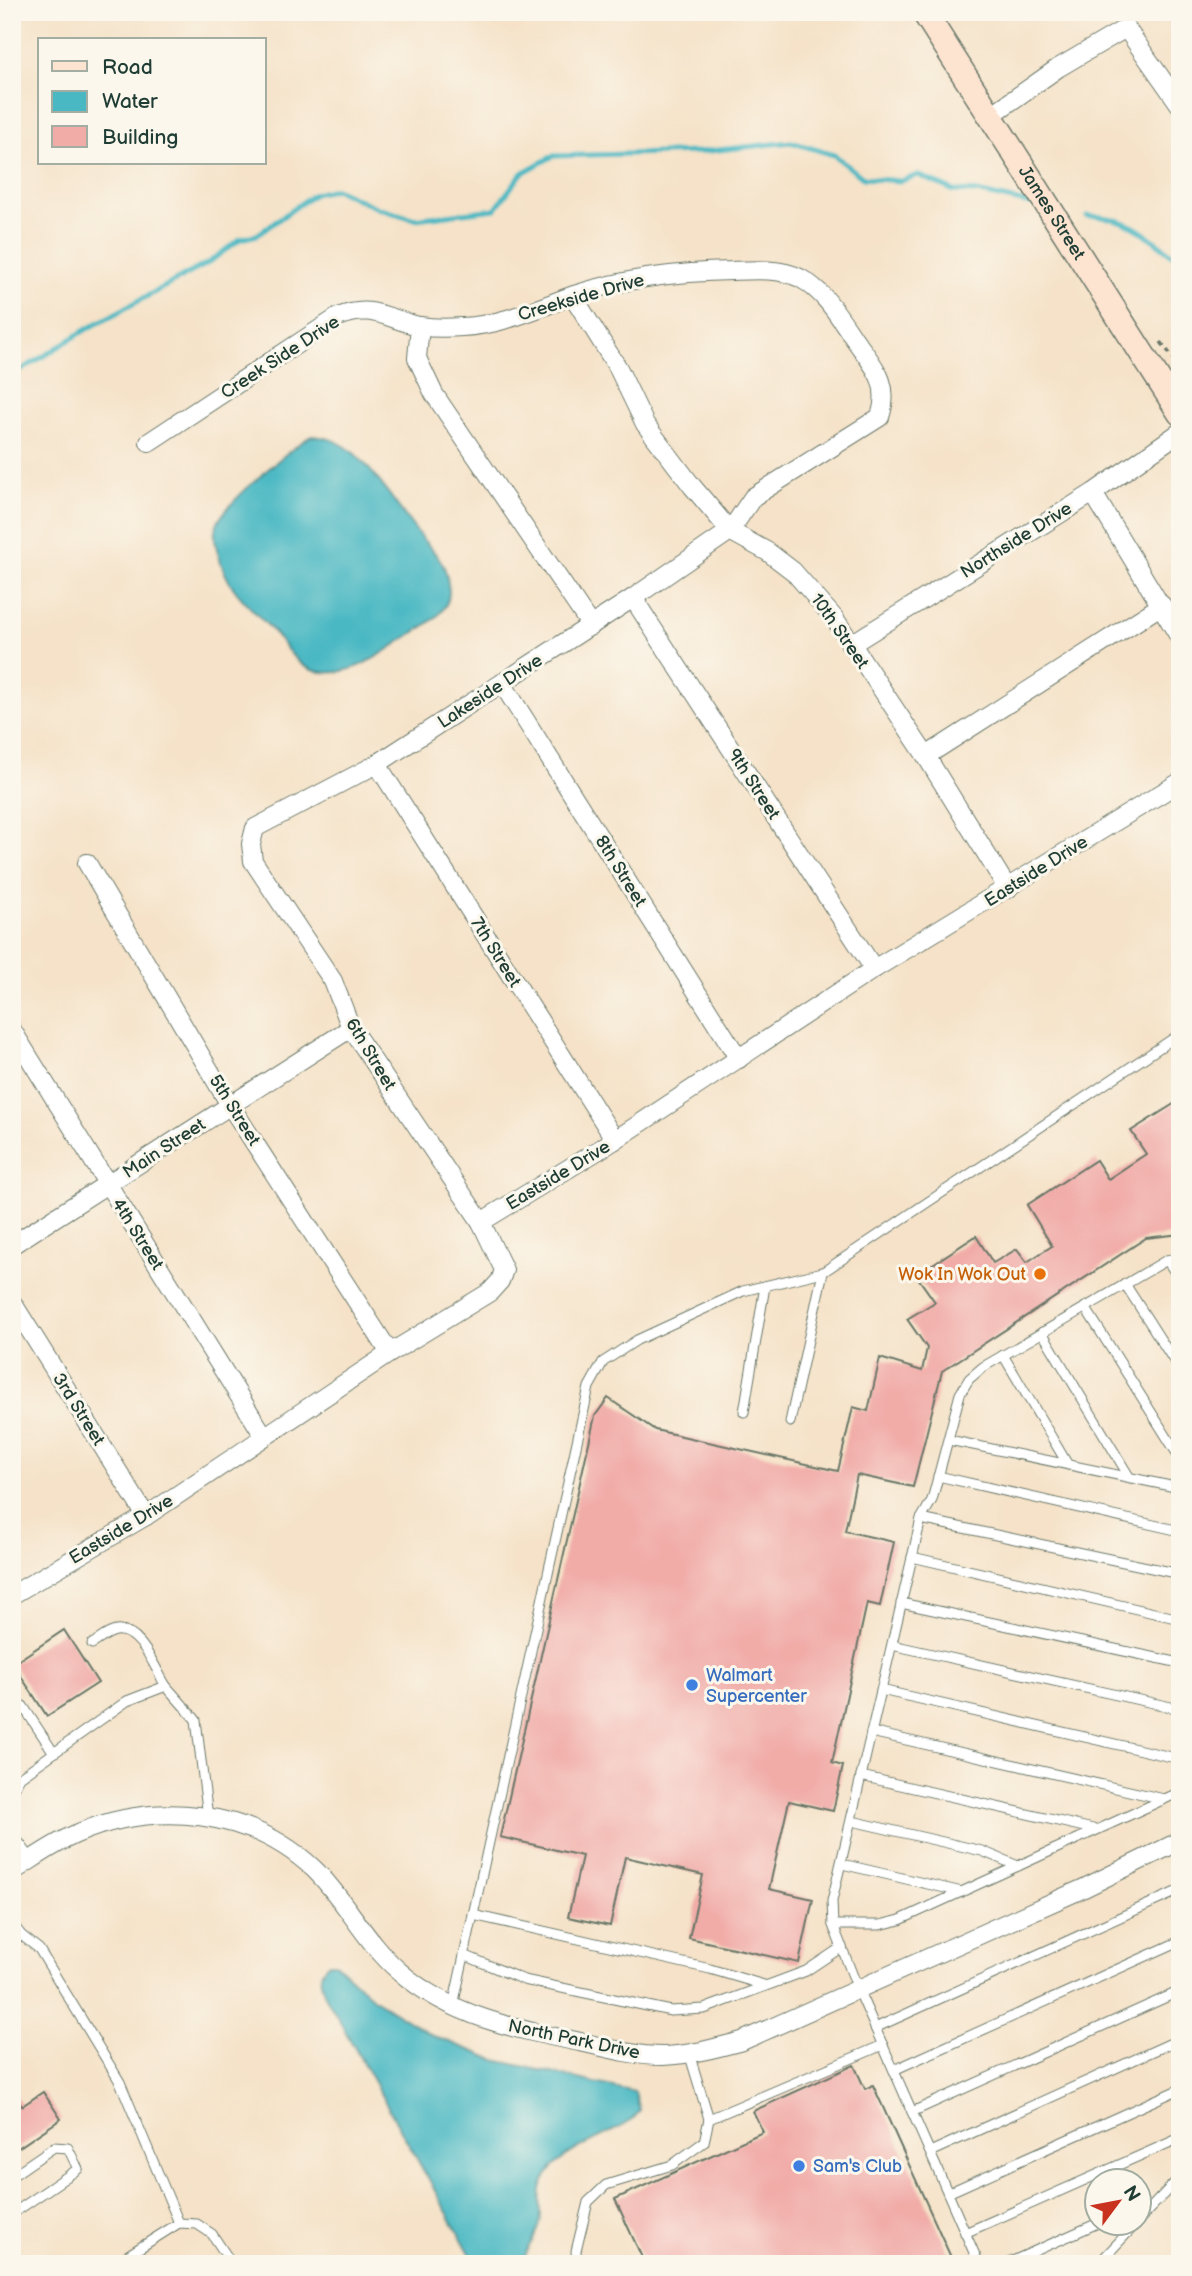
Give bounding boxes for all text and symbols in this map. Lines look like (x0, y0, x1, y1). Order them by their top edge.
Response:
legend (38, 38, 266, 164)
text: Road (102, 55, 153, 80)
text: Water (102, 89, 158, 114)
text: Building (102, 125, 178, 150)
street label: James Street (1014, 162, 1090, 264)
street label: Creekside Drive (516, 269, 647, 326)
street label: Creek Side Drive (217, 311, 344, 403)
street label: Northside Drive (957, 498, 1076, 583)
street label: 10th Street (806, 590, 873, 673)
street label: Lakeside Drive (434, 650, 547, 733)
street label: 9th Street (723, 745, 784, 824)
street label: Eastside Drive (981, 831, 1092, 911)
street label: 8th Street (590, 832, 651, 911)
street label: 7th Street (466, 914, 525, 991)
street label: 6th Street (341, 1014, 401, 1095)
street label: 5th Street (205, 1071, 265, 1150)
street label: Main Street (119, 1114, 210, 1183)
street label: Eastside Drive (502, 1136, 614, 1215)
street label: 4th Street (107, 1195, 168, 1274)
place label: Wok In Wok Out (898, 1264, 1026, 1285)
marker: Wok In Wok Out (1032, 1266, 1048, 1282)
street label: 3rd Street (48, 1369, 109, 1450)
street label: Eastside Drive (65, 1490, 177, 1569)
place label: Walmart Supercenter (706, 1665, 807, 1707)
marker: Walmart Supercenter (684, 1677, 700, 1693)
street label: North Park Drive (506, 2015, 642, 2064)
place label: Sam's Club (813, 2156, 902, 2177)
marker: Sam's Club (791, 2158, 807, 2174)
north arrow (1084, 2168, 1154, 2238)
text: N (1118, 2182, 1145, 2206)

